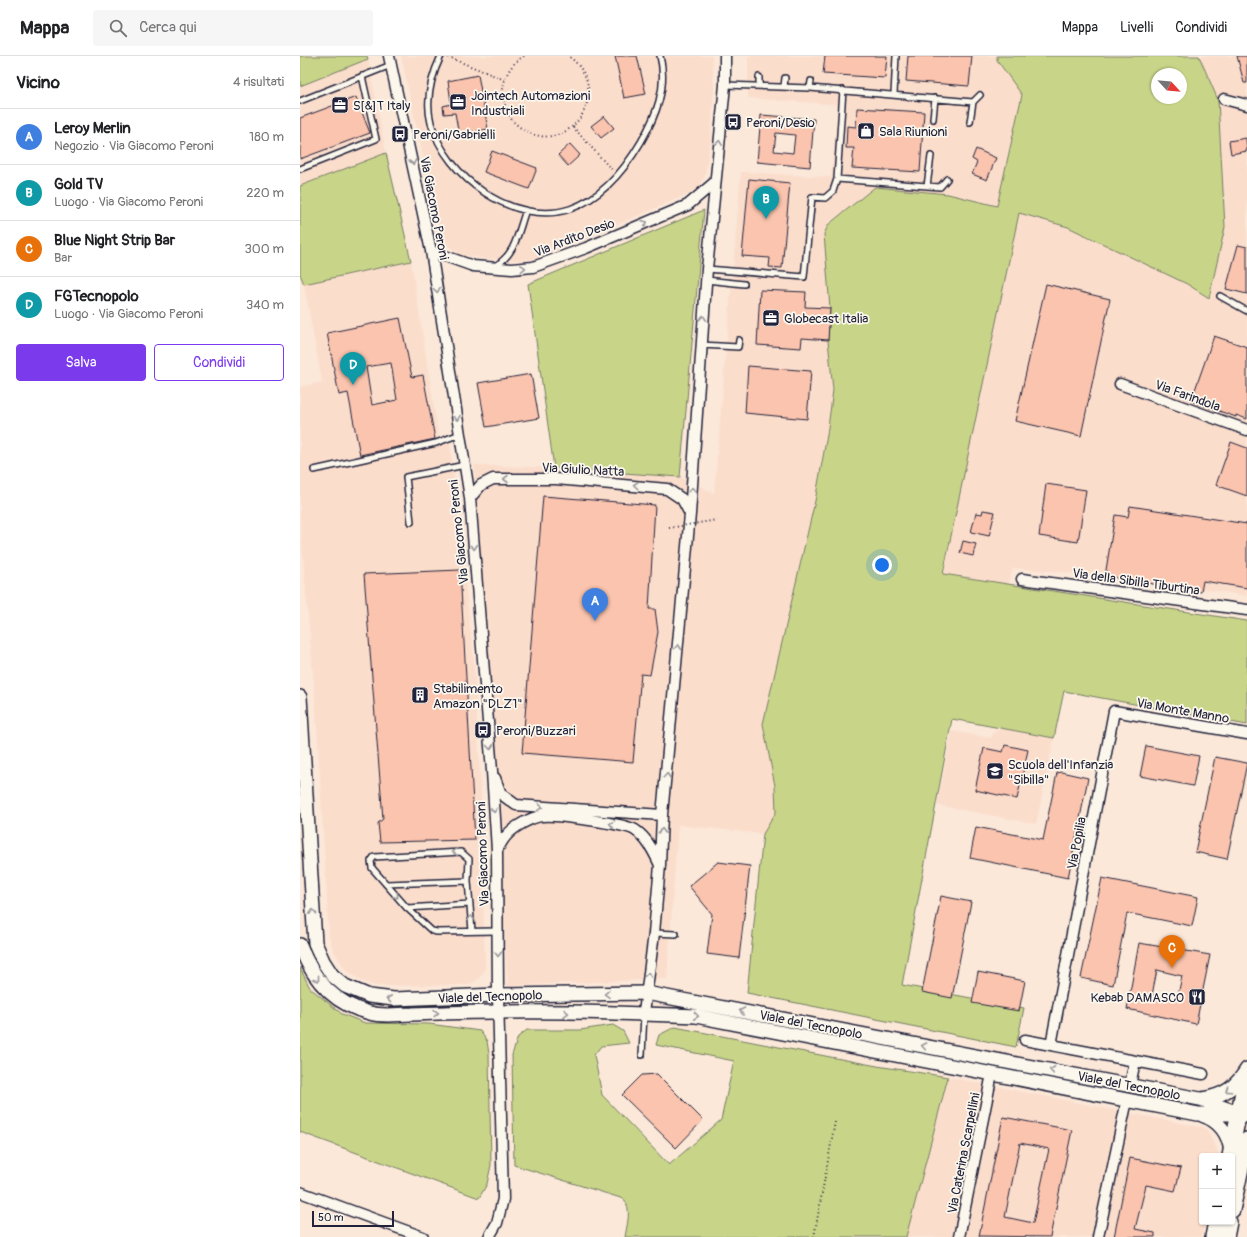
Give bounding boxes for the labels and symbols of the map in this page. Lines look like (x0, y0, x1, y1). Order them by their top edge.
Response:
north arrow (1151, 68, 1187, 104)
place label: Jointech Automazioni Industriali (471, 88, 590, 119)
office icon: Jointech Automazioni Industriali (448, 92, 468, 112)
office icon: S[&]T Italy (330, 95, 350, 115)
place label: S[&]T Italy (353, 98, 411, 114)
bus stop icon: Peroni/Desio (723, 112, 743, 132)
place label: Peroni/Desio (746, 115, 815, 131)
shop icon: Sala Riunioni (856, 121, 876, 141)
bus stop icon: Peroni/Gabrielli (390, 124, 410, 144)
place label: Sala Riunioni (879, 124, 947, 140)
place label: Peroni/Gabrielli (413, 127, 495, 143)
one-way arrow (714, 140, 723, 146)
street label: Via Giacomo Peroni (416, 155, 452, 261)
one-way arrow (408, 159, 416, 166)
pin: B (753, 186, 779, 219)
street label: Via Ardito Desio (532, 215, 617, 261)
one-way arrow (640, 220, 648, 228)
one-way arrow (520, 263, 526, 272)
one-way arrow (432, 287, 441, 293)
office icon: Globecast Italia (761, 308, 781, 328)
place label: Globecast Italia (784, 311, 868, 327)
one-way arrow (699, 315, 708, 321)
pin: D (340, 352, 366, 385)
street label: Via Farindola (1153, 377, 1223, 415)
one-way arrow (452, 415, 461, 422)
street label: Via Giulio Natta (541, 460, 625, 480)
one-way arrow (503, 475, 509, 483)
street label: Via Giacomo Peroni (446, 479, 472, 585)
one-way arrow (633, 480, 639, 489)
one-way arrow (687, 487, 696, 493)
one-way arrow (469, 544, 478, 550)
your location (872, 555, 892, 575)
street label: Via della Sibilla Tiburtina (1071, 565, 1201, 599)
pin: A (582, 588, 608, 621)
one-way arrow (673, 644, 682, 650)
place label: Stabilimento Amazon "DLZ1" (433, 681, 523, 712)
building icon: Stabilimento Amazon "DLZ1" (410, 685, 430, 705)
street label: Via Monte Manno (1135, 695, 1230, 727)
bus stop icon: Peroni/Buzzari (473, 720, 493, 740)
place label: Peroni/Buzzari (496, 723, 576, 739)
one-way arrow (485, 744, 494, 750)
place label: Scuola dell'Infanzia "Sibilla" (1008, 757, 1113, 788)
school or university icon: Scuola dell'Infanzia "Sibilla" (985, 761, 1005, 781)
one-way arrow (662, 773, 671, 779)
street label: Via Giacomo Peroni (473, 801, 493, 907)
one-way arrow (537, 802, 543, 811)
one-way arrow (490, 807, 499, 813)
street label: Via Popilia (1064, 816, 1090, 871)
one-way arrow (609, 820, 615, 829)
one-way arrow (657, 828, 666, 834)
one-way arrow (452, 848, 458, 856)
one-way arrow (392, 891, 399, 899)
one-way arrow (308, 909, 317, 915)
one-way arrow (467, 914, 476, 921)
pin: C (1159, 935, 1185, 968)
one-way arrow (493, 951, 502, 957)
one-way arrow (643, 972, 652, 978)
one-way arrow (313, 975, 320, 982)
street label: Viale del Tecnopolo (437, 987, 543, 1007)
restaurant icon: Kebab DAMASCO (1187, 987, 1207, 1007)
one-way arrow (604, 989, 610, 998)
place label: Kebab DAMASCO (1090, 990, 1184, 1006)
one-way arrow (386, 994, 392, 1003)
street label: Viale del Tecnopolo (758, 1007, 864, 1043)
one-way arrow (563, 1008, 569, 1017)
one-way arrow (739, 1008, 745, 1016)
one-way arrow (433, 1009, 439, 1018)
one-way arrow (693, 1012, 699, 1021)
one-way arrow (921, 1042, 928, 1051)
one-way arrow (1049, 1067, 1055, 1075)
street label: Viale del Tecnopolo (1076, 1068, 1182, 1104)
one-way arrow (1225, 1086, 1232, 1093)
street label: Via Caterina Scarpellini (944, 1091, 984, 1215)
scale bar (312, 1209, 394, 1228)

